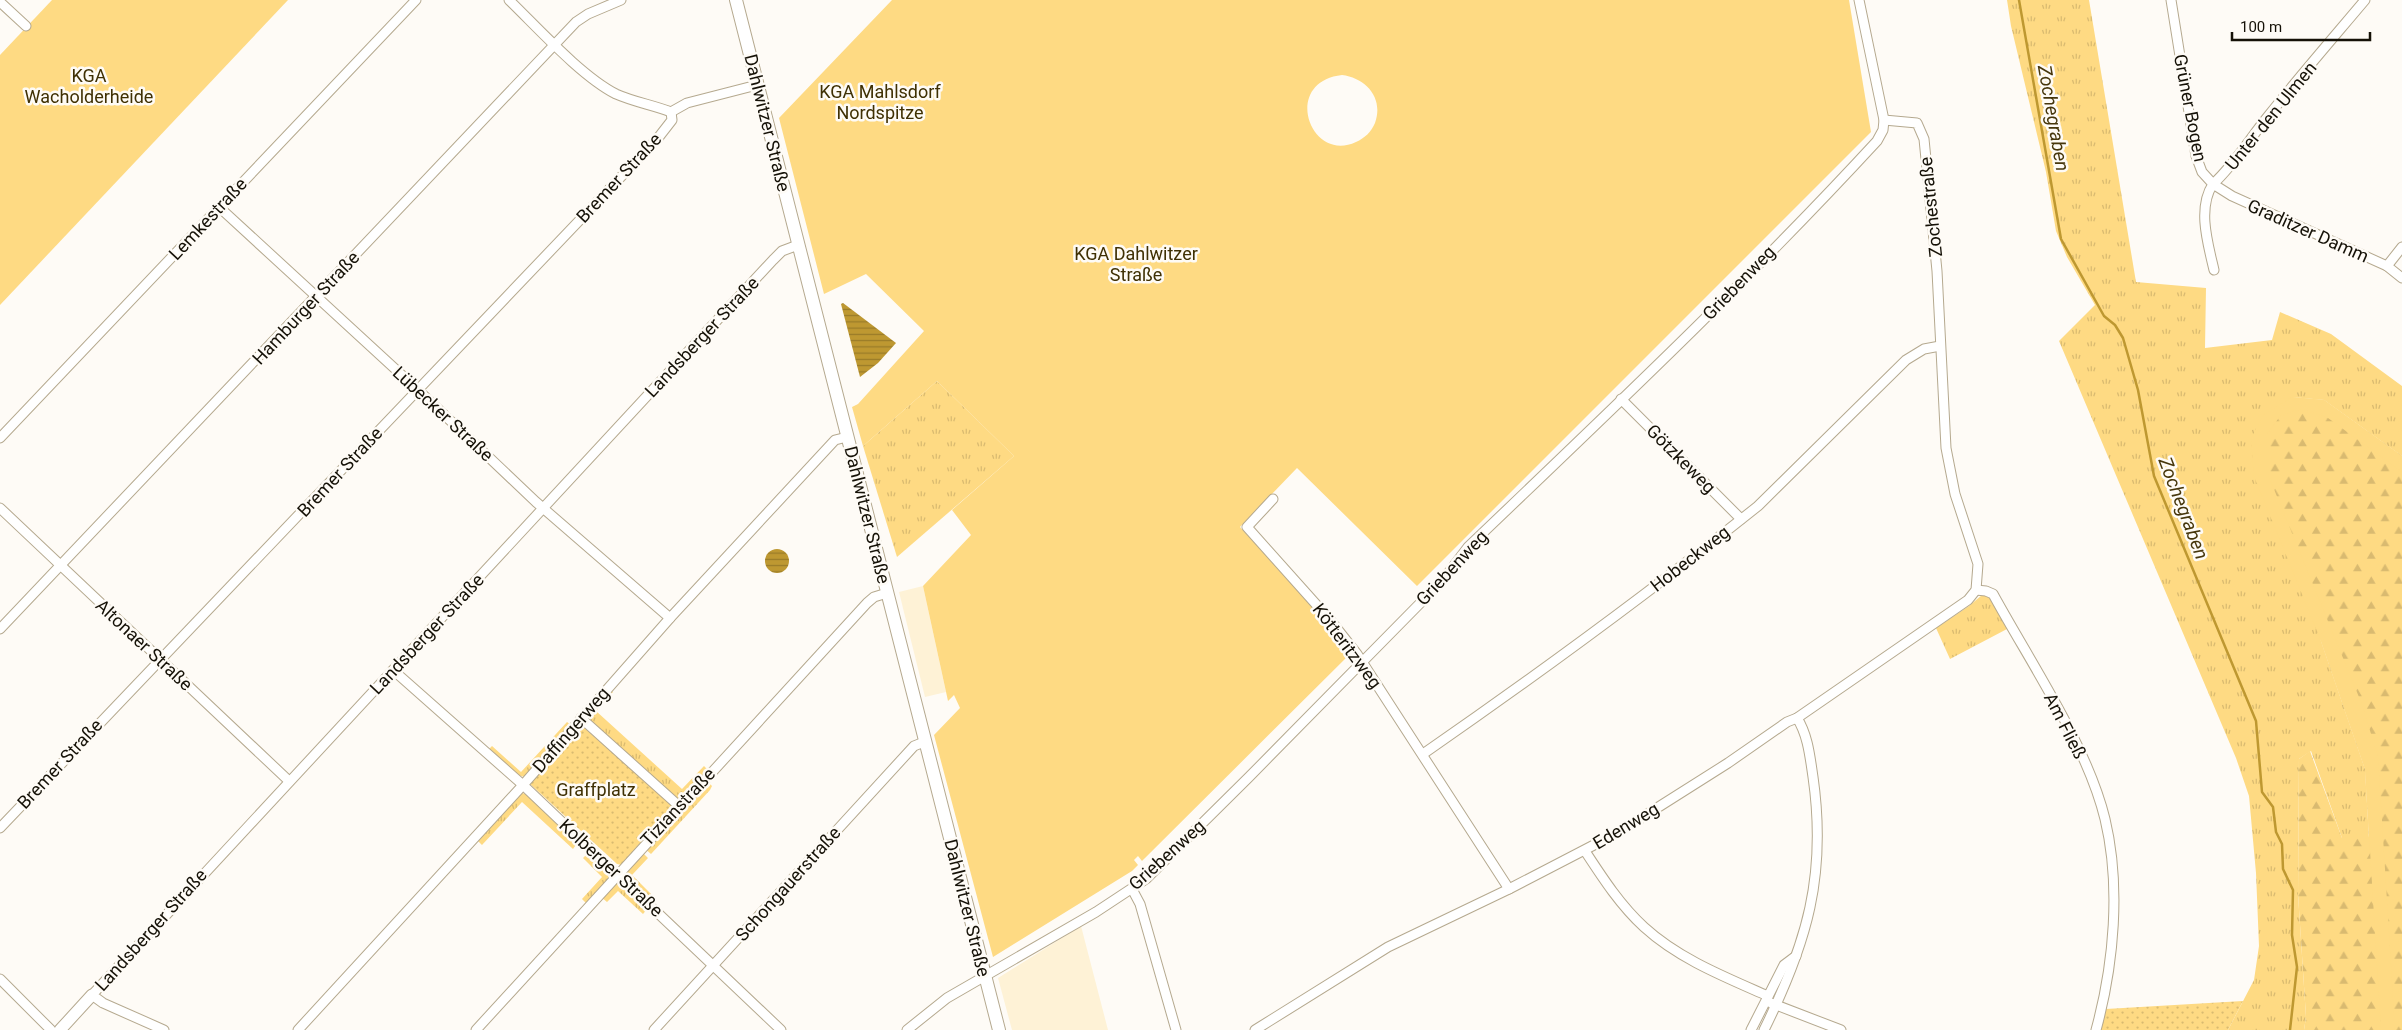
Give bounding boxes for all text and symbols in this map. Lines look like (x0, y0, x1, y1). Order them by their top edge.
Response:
scale bar (2232, 10, 2370, 42)
text: 100 m (2240, 18, 2282, 36)
street label: Dahlwitzer Straße (740, 52, 795, 194)
street label: Grüner Bogen (2170, 52, 2211, 164)
street label: Unter den Ulmen (2221, 57, 2321, 174)
water label: Zochegraben (2033, 62, 2074, 173)
park label: KGA Wacholderheide (25, 65, 153, 107)
park label: KGA Mahlsdorf Nordspitze (819, 81, 941, 123)
street label: Bremer Straße (572, 128, 666, 227)
street label: Zochestraße (1915, 156, 1946, 258)
street label: Lemkestraße (164, 173, 251, 264)
street label: Graditzer Damm (2244, 194, 2372, 267)
street label: Griebenweg (1698, 241, 1779, 324)
park label: KGA Dahlwitzer Straße (1074, 243, 1198, 285)
street label: Hamburger Straße (248, 247, 363, 369)
street label: Landsberger Straße (640, 272, 763, 401)
street label: Lübecker Straße (389, 362, 498, 466)
street label: Götzkeweg (1642, 420, 1720, 498)
street label: Bremer Straße (293, 422, 387, 521)
street label: Dahlwitzer Straße (840, 444, 895, 586)
water label: Zochegraben (2153, 453, 2214, 562)
street label: Hobeckweg (1646, 521, 1733, 596)
street label: Griebenweg (1412, 526, 1492, 610)
street label: Landsberger Straße (365, 569, 488, 698)
street label: Altonaer Straße (92, 595, 197, 695)
street label: Kötteritzweg (1309, 599, 1386, 692)
street label: Daffingerweg (528, 683, 613, 777)
street label: Am Fließ (2040, 689, 2091, 762)
street label: Bremer Straße (13, 714, 107, 813)
street label: Tizianstraße (636, 763, 719, 850)
park label: Graffplatz (556, 779, 636, 800)
street label: Edenweg (1589, 798, 1662, 853)
street label: Kolberger Straße (555, 814, 667, 921)
street label: Griebenweg (1124, 815, 1209, 894)
street label: Schongauerstraße (731, 822, 845, 945)
street label: Dahlwitzer Straße (940, 837, 995, 979)
street label: Landsberger Straße (90, 864, 211, 995)

